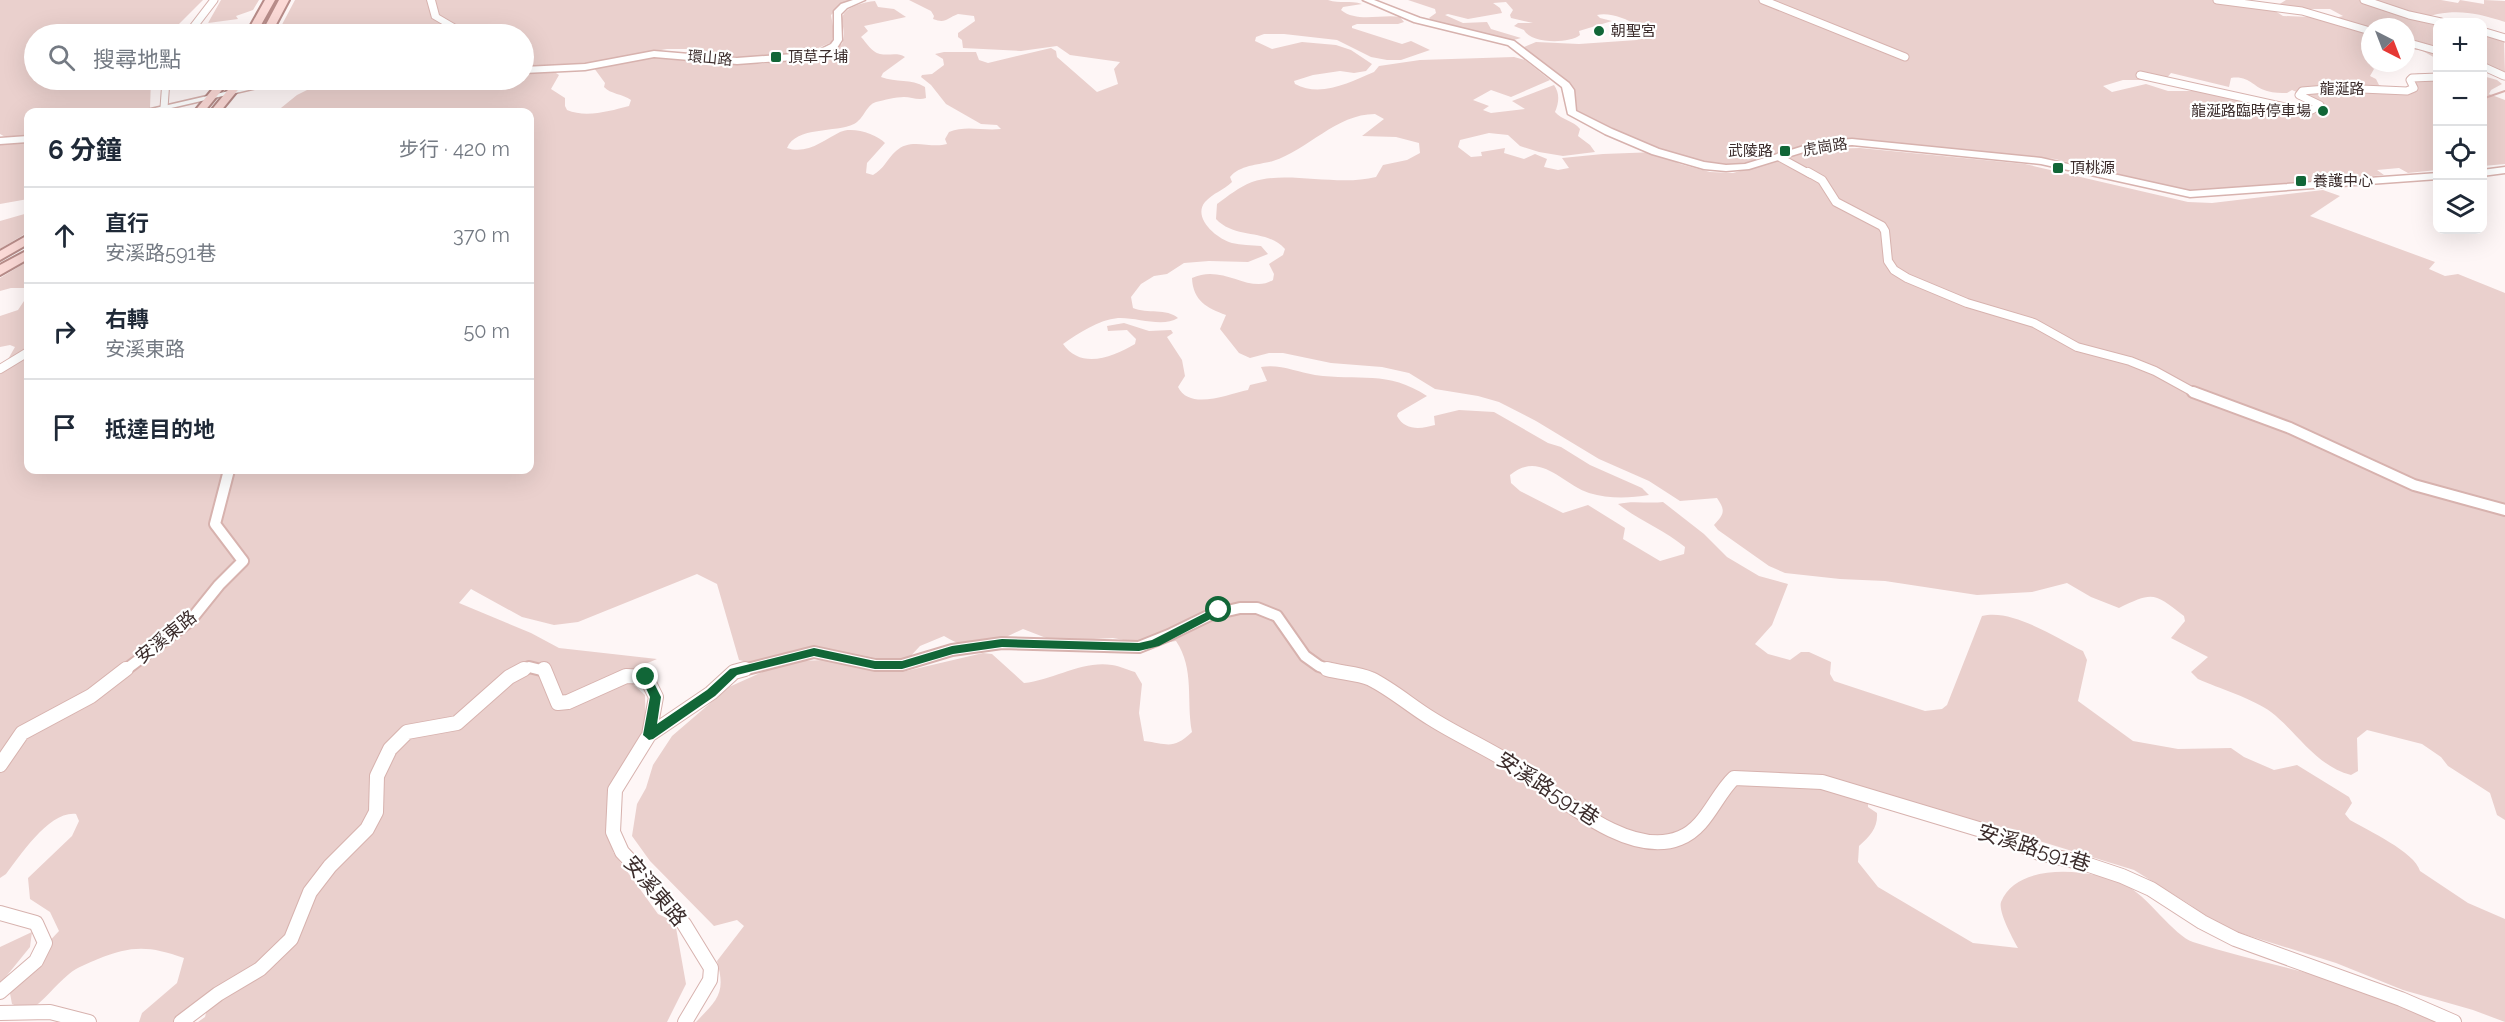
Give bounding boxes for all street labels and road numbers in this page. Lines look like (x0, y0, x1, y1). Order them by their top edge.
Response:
street label: 環山路 (687, 47, 733, 69)
street label: 龍涎路 (2319, 80, 2365, 98)
street label: 虎崗路 (1801, 135, 1849, 159)
street label: 安溪東路 (131, 606, 200, 667)
street label: 安溪路591巷 (1493, 746, 1604, 831)
street label: 安溪路591巷 (1975, 819, 2094, 877)
street label: 安溪東路 (619, 850, 692, 931)

